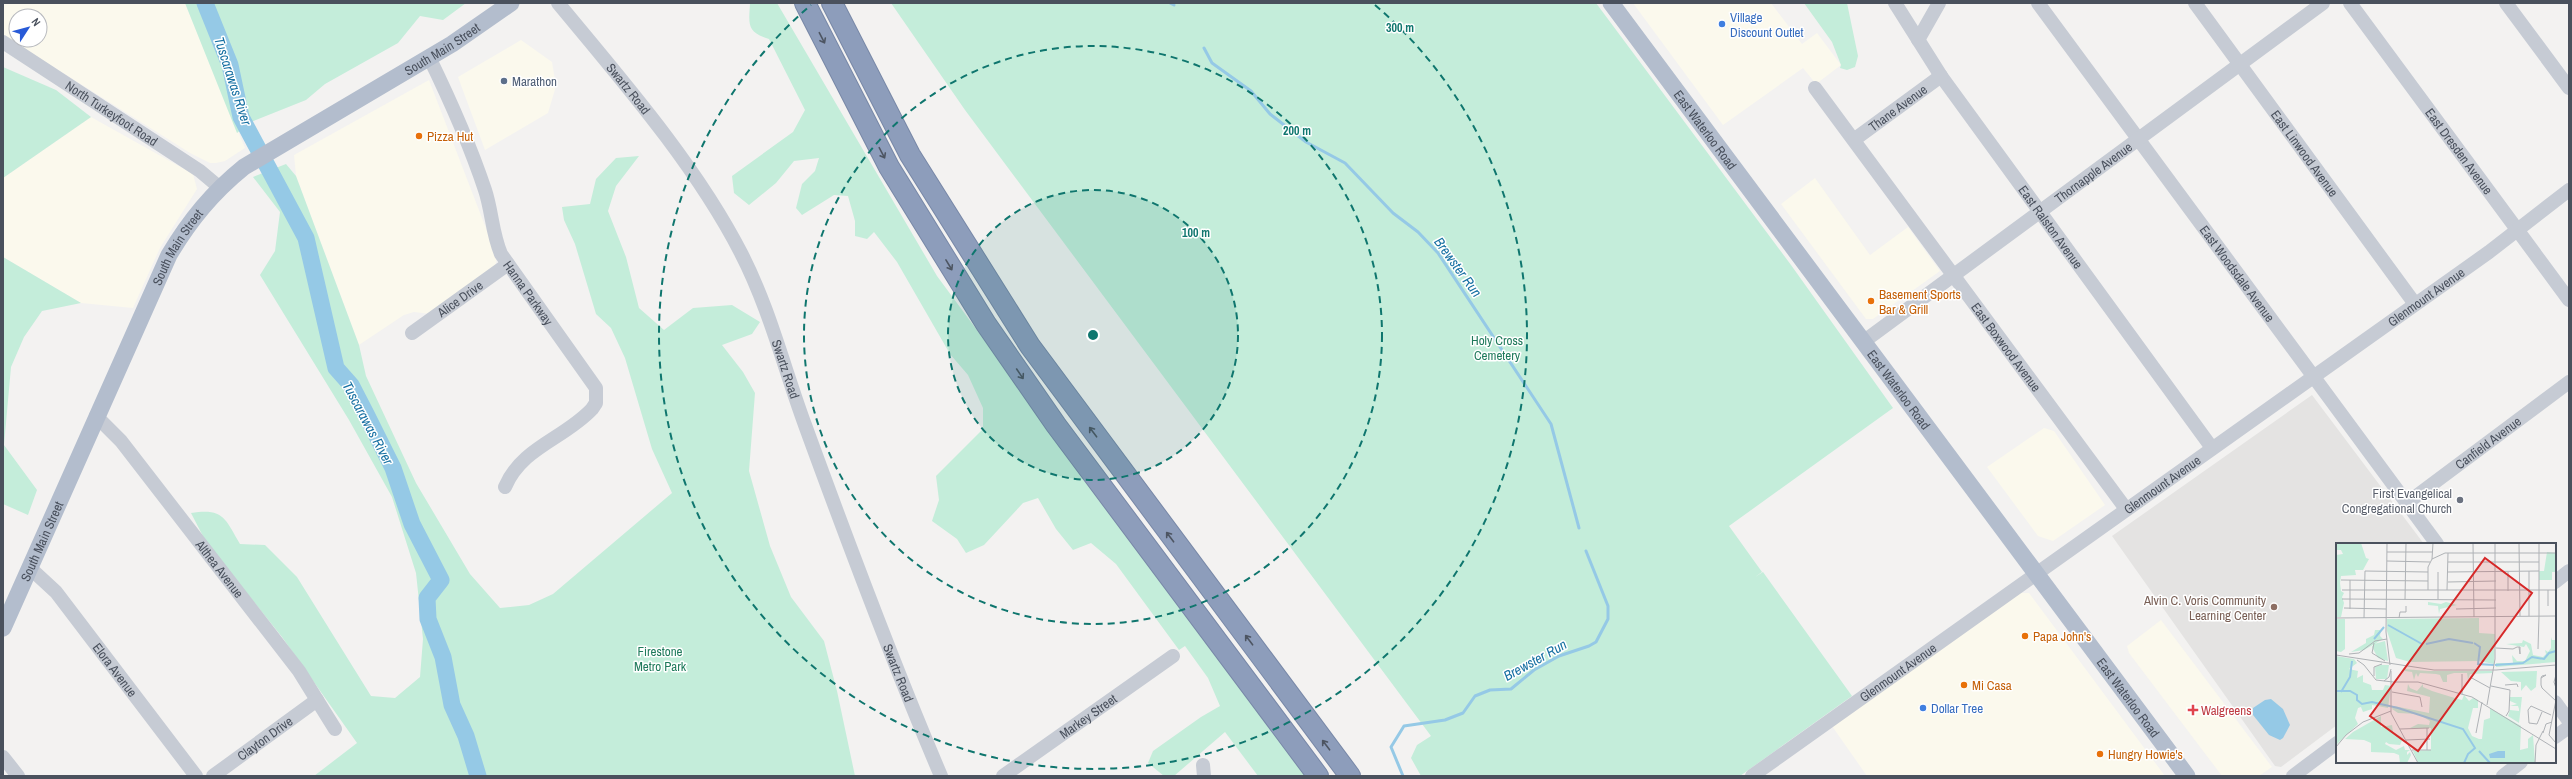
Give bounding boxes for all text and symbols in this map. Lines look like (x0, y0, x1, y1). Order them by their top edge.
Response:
north arrow (8, 8, 48, 48)
place label: Village Discount Outlet (1730, 9, 1804, 41)
text: N (29, 15, 44, 29)
street label: South Main Street (401, 19, 483, 79)
marker: Village Discount Outlet (1717, 19, 1727, 29)
text: 300 m (1386, 20, 1414, 36)
one-way arrow (819, 32, 826, 44)
water label: Tuscarawas River (210, 35, 256, 128)
street label: Swartz Road (602, 60, 654, 118)
place label: Marathon (512, 73, 557, 90)
marker: Marathon (499, 76, 509, 86)
street label: North Turkeyfoot Road (62, 77, 161, 150)
street label: Thane Avenue (1865, 81, 1931, 135)
street label: East Waterloo Road (1670, 87, 1740, 173)
street label: East Dresden Avenue (2421, 105, 2496, 198)
street label: East Linwood Avenue (2267, 107, 2342, 200)
text: 200 m (1283, 123, 1311, 139)
place label: Pizza Hut (427, 128, 473, 145)
marker: Pizza Hut (414, 131, 424, 141)
street label: Thornapple Avenue (2051, 138, 2136, 207)
one-way arrow (879, 147, 887, 159)
street label: East Ralston Avenue (2015, 182, 2087, 272)
street label: South Main Street (149, 206, 207, 288)
street label: East Woodsdale Avenue (2196, 222, 2278, 325)
text: 100 m (1182, 225, 1210, 241)
water label: Brewster Run (1430, 234, 1486, 300)
street label: Hanna Parkway (499, 257, 557, 329)
one-way arrow (945, 259, 953, 270)
street label: Glenmount Avenue (2384, 264, 2468, 330)
street label: Alice Drive (433, 277, 486, 322)
place label: Basement Sports Bar & Grill (1879, 286, 1961, 318)
marker: Basement Sports Bar & Grill (1866, 296, 1876, 306)
street label: East Boxwood Avenue (1967, 299, 2044, 395)
centre of rings (1086, 328, 1100, 342)
park label: Holy Cross Cemetery (1471, 332, 1523, 364)
street label: Swartz Road (768, 337, 803, 401)
street label: East Waterloo Road (1863, 347, 1934, 433)
one-way arrow (1016, 368, 1024, 379)
water label: Tuscarawas River (339, 378, 398, 469)
street label: Canfield Avenue (2452, 413, 2525, 473)
one-way arrow (1089, 427, 1097, 438)
street label: Glenmount Avenue (2120, 452, 2204, 518)
place label: First Evangelical Congregational Church (2342, 485, 2452, 517)
marker: First Evangelical Congregational Church (2455, 495, 2465, 505)
street label: South Main Street (17, 499, 67, 584)
one-way arrow (1166, 531, 1175, 542)
street label: Althea Avenue (191, 536, 247, 602)
inset map (2336, 543, 2556, 763)
place label: Alvin C. Voris Community Learning Center (2143, 592, 2267, 624)
marker: Alvin C. Voris Community Learning Center (2269, 602, 2279, 612)
place label: Papa John's (2033, 628, 2091, 645)
marker: Papa John's (2020, 631, 2030, 641)
one-way arrow (1244, 635, 1253, 646)
water label: Brewster Run (1500, 635, 1570, 685)
street label: Glenmount Avenue (1856, 639, 1940, 706)
street label: Elora Avenue (89, 640, 141, 700)
street label: Swartz Road (879, 641, 917, 705)
park label: Firestone Metro Park (634, 643, 687, 675)
street label: East Waterloo Road (2093, 654, 2163, 741)
place label: Mi Casa (1972, 677, 2012, 694)
marker: Mi Casa (1959, 680, 1969, 690)
street label: Markey Street (1056, 690, 1120, 743)
place label: Dollar Tree (1931, 700, 1983, 717)
place label: Walgreens (2201, 702, 2252, 719)
marker: Dollar Tree (1918, 703, 1928, 713)
marker: Walgreens (2188, 705, 2198, 715)
street label: Clayton Drive (234, 713, 296, 765)
one-way arrow (1322, 739, 1330, 750)
place label: Hungry Howie's (2108, 746, 2183, 763)
marker: Hungry Howie's (2095, 749, 2105, 759)

